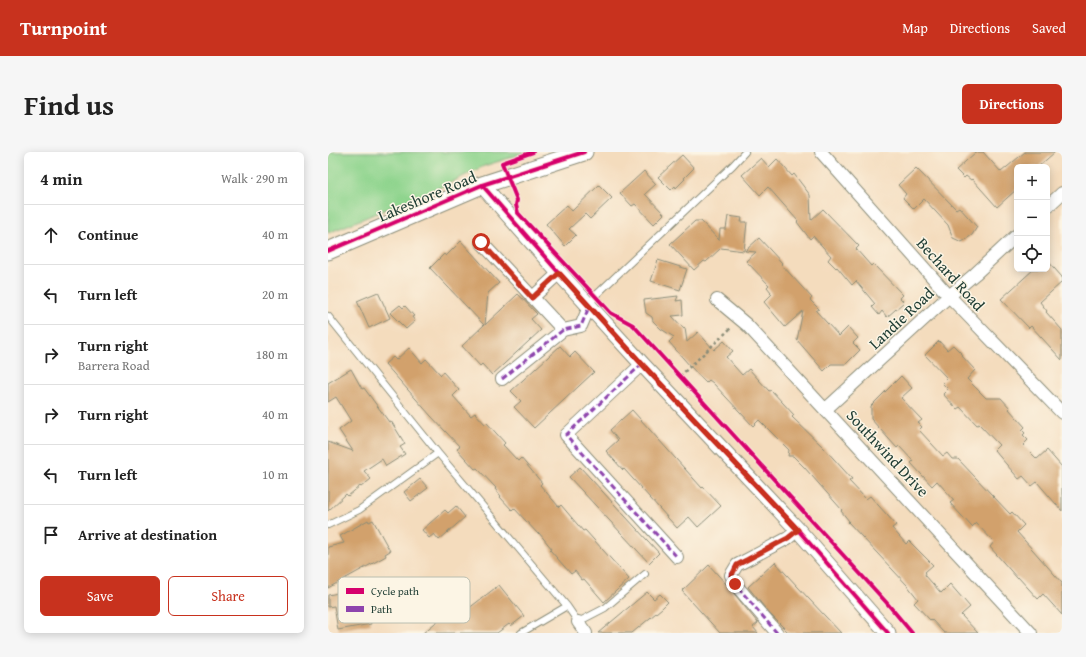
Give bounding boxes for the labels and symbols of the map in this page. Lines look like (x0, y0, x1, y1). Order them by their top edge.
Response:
street label: Lakeshore Road (374, 164, 480, 228)
street label: Bechard Road (911, 232, 991, 317)
route start (472, 233, 490, 251)
street label: Landie Road (863, 281, 939, 355)
street label: Southwind Drive (841, 404, 935, 502)
route end (726, 575, 744, 593)
legend (338, 577, 470, 623)
text: Cycle path (371, 583, 420, 599)
text: Path (371, 601, 393, 617)

